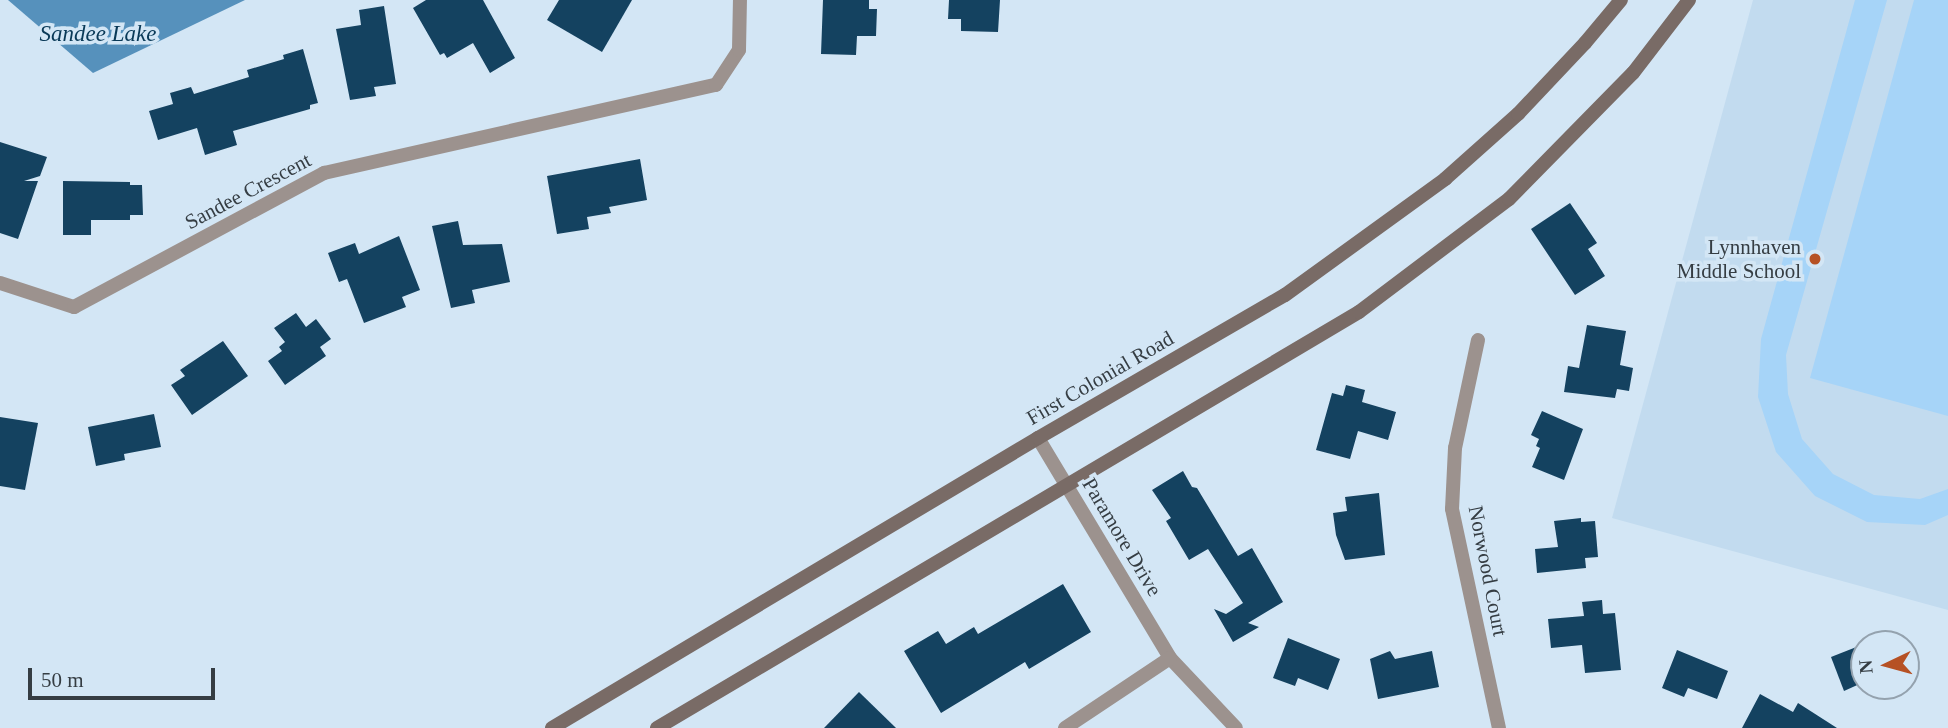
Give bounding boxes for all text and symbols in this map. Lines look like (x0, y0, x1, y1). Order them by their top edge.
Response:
water label: Sandee Lake (40, 20, 156, 48)
street label: Sandee Crescent (181, 147, 315, 235)
place label: Lynnhaven Middle School (1677, 234, 1801, 284)
marker: Lynnhaven Middle School (1807, 251, 1823, 267)
street label: First Colonial Road (1022, 326, 1178, 430)
street label: Paramore Drive (1077, 473, 1167, 601)
street label: Norwood Court (1463, 504, 1513, 638)
north arrow (1850, 630, 1920, 700)
scale bar (32, 654, 219, 698)
text: N (1855, 659, 1877, 674)
text: 50 m (41, 668, 84, 692)

